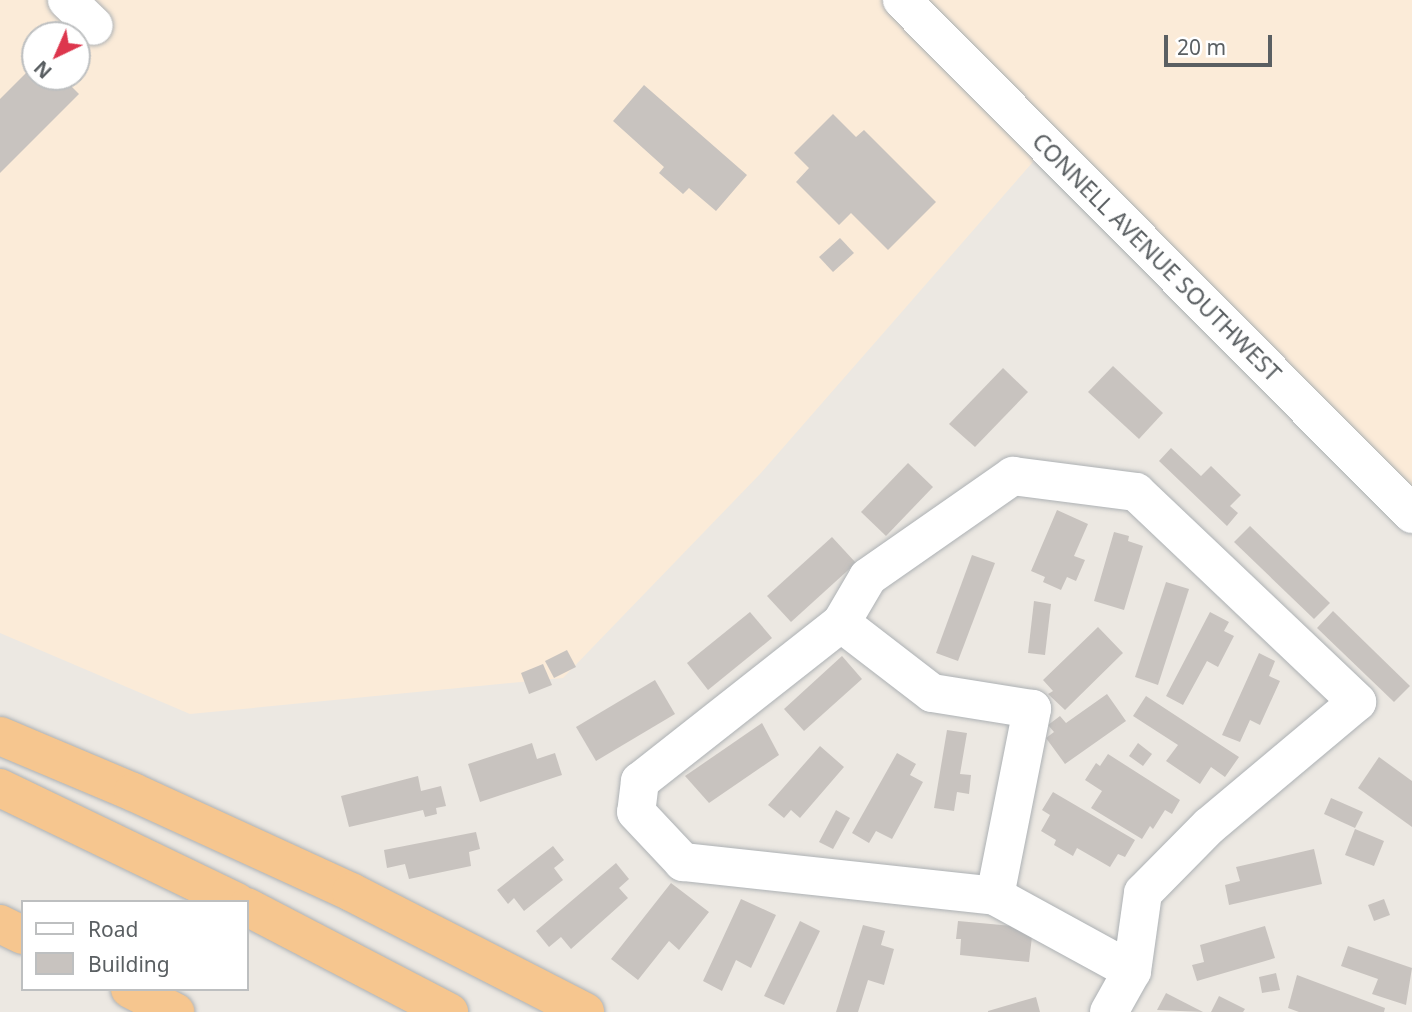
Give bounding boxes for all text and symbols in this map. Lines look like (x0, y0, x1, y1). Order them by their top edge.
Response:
north arrow (21, 21, 91, 91)
scale bar (1167, 21, 1276, 65)
text: 20 m (1177, 33, 1226, 61)
text: N (28, 55, 57, 84)
street label: CONNELL AVENUE SOUTHWEST (1027, 127, 1287, 387)
legend (21, 900, 248, 991)
text: Road (88, 915, 138, 943)
text: Building (88, 950, 170, 978)

